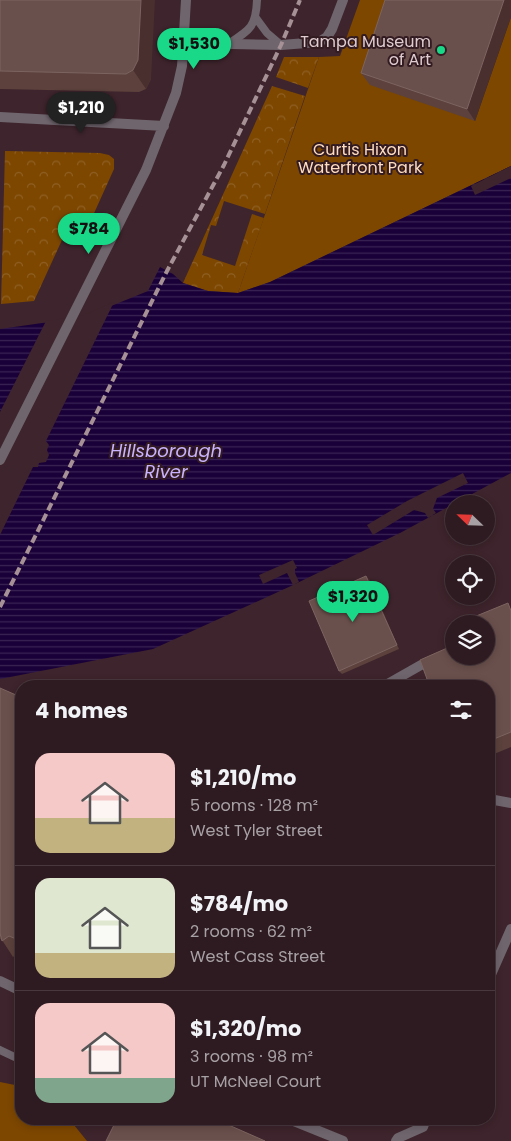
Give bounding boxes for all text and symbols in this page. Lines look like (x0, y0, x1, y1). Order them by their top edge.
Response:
pin: $1,530 (153, 28, 235, 70)
place label: Tampa Museum of Art (300, 30, 431, 71)
text: $1,530 (168, 32, 220, 55)
marker: Tampa Museum of Art (435, 44, 447, 56)
pin: $1,210 (40, 92, 122, 134)
text: $1,210 (58, 96, 104, 119)
park label: Curtis Hixon Waterfront Park (298, 138, 423, 179)
pin: $784 (59, 212, 119, 255)
text: $784 (69, 217, 109, 240)
water label: Hillsborough River (110, 438, 222, 484)
north arrow (445, 495, 495, 545)
map controls (445, 495, 495, 665)
button: locate (445, 555, 495, 605)
pin: $1,320 (312, 580, 394, 623)
text: $1,320 (328, 585, 378, 608)
button: layers (445, 615, 495, 665)
text: 4 homes (35, 696, 128, 725)
icon: filters (447, 696, 475, 724)
text: $1,210/mo (190, 763, 296, 792)
icon: home (75, 773, 135, 833)
text: 5 rooms · 128 m² (190, 794, 318, 817)
text: West Tyler Street (190, 819, 323, 842)
text: $784/mo (190, 889, 288, 918)
icon: home (75, 898, 135, 958)
text: 2 rooms · 62 m² (190, 920, 312, 943)
text: West Cass Street (190, 945, 325, 968)
text: $1,320/mo (190, 1014, 301, 1043)
icon: home (75, 1023, 135, 1083)
text: 3 rooms · 98 m² (190, 1045, 313, 1068)
text: UT McNeel Court (190, 1070, 321, 1093)

